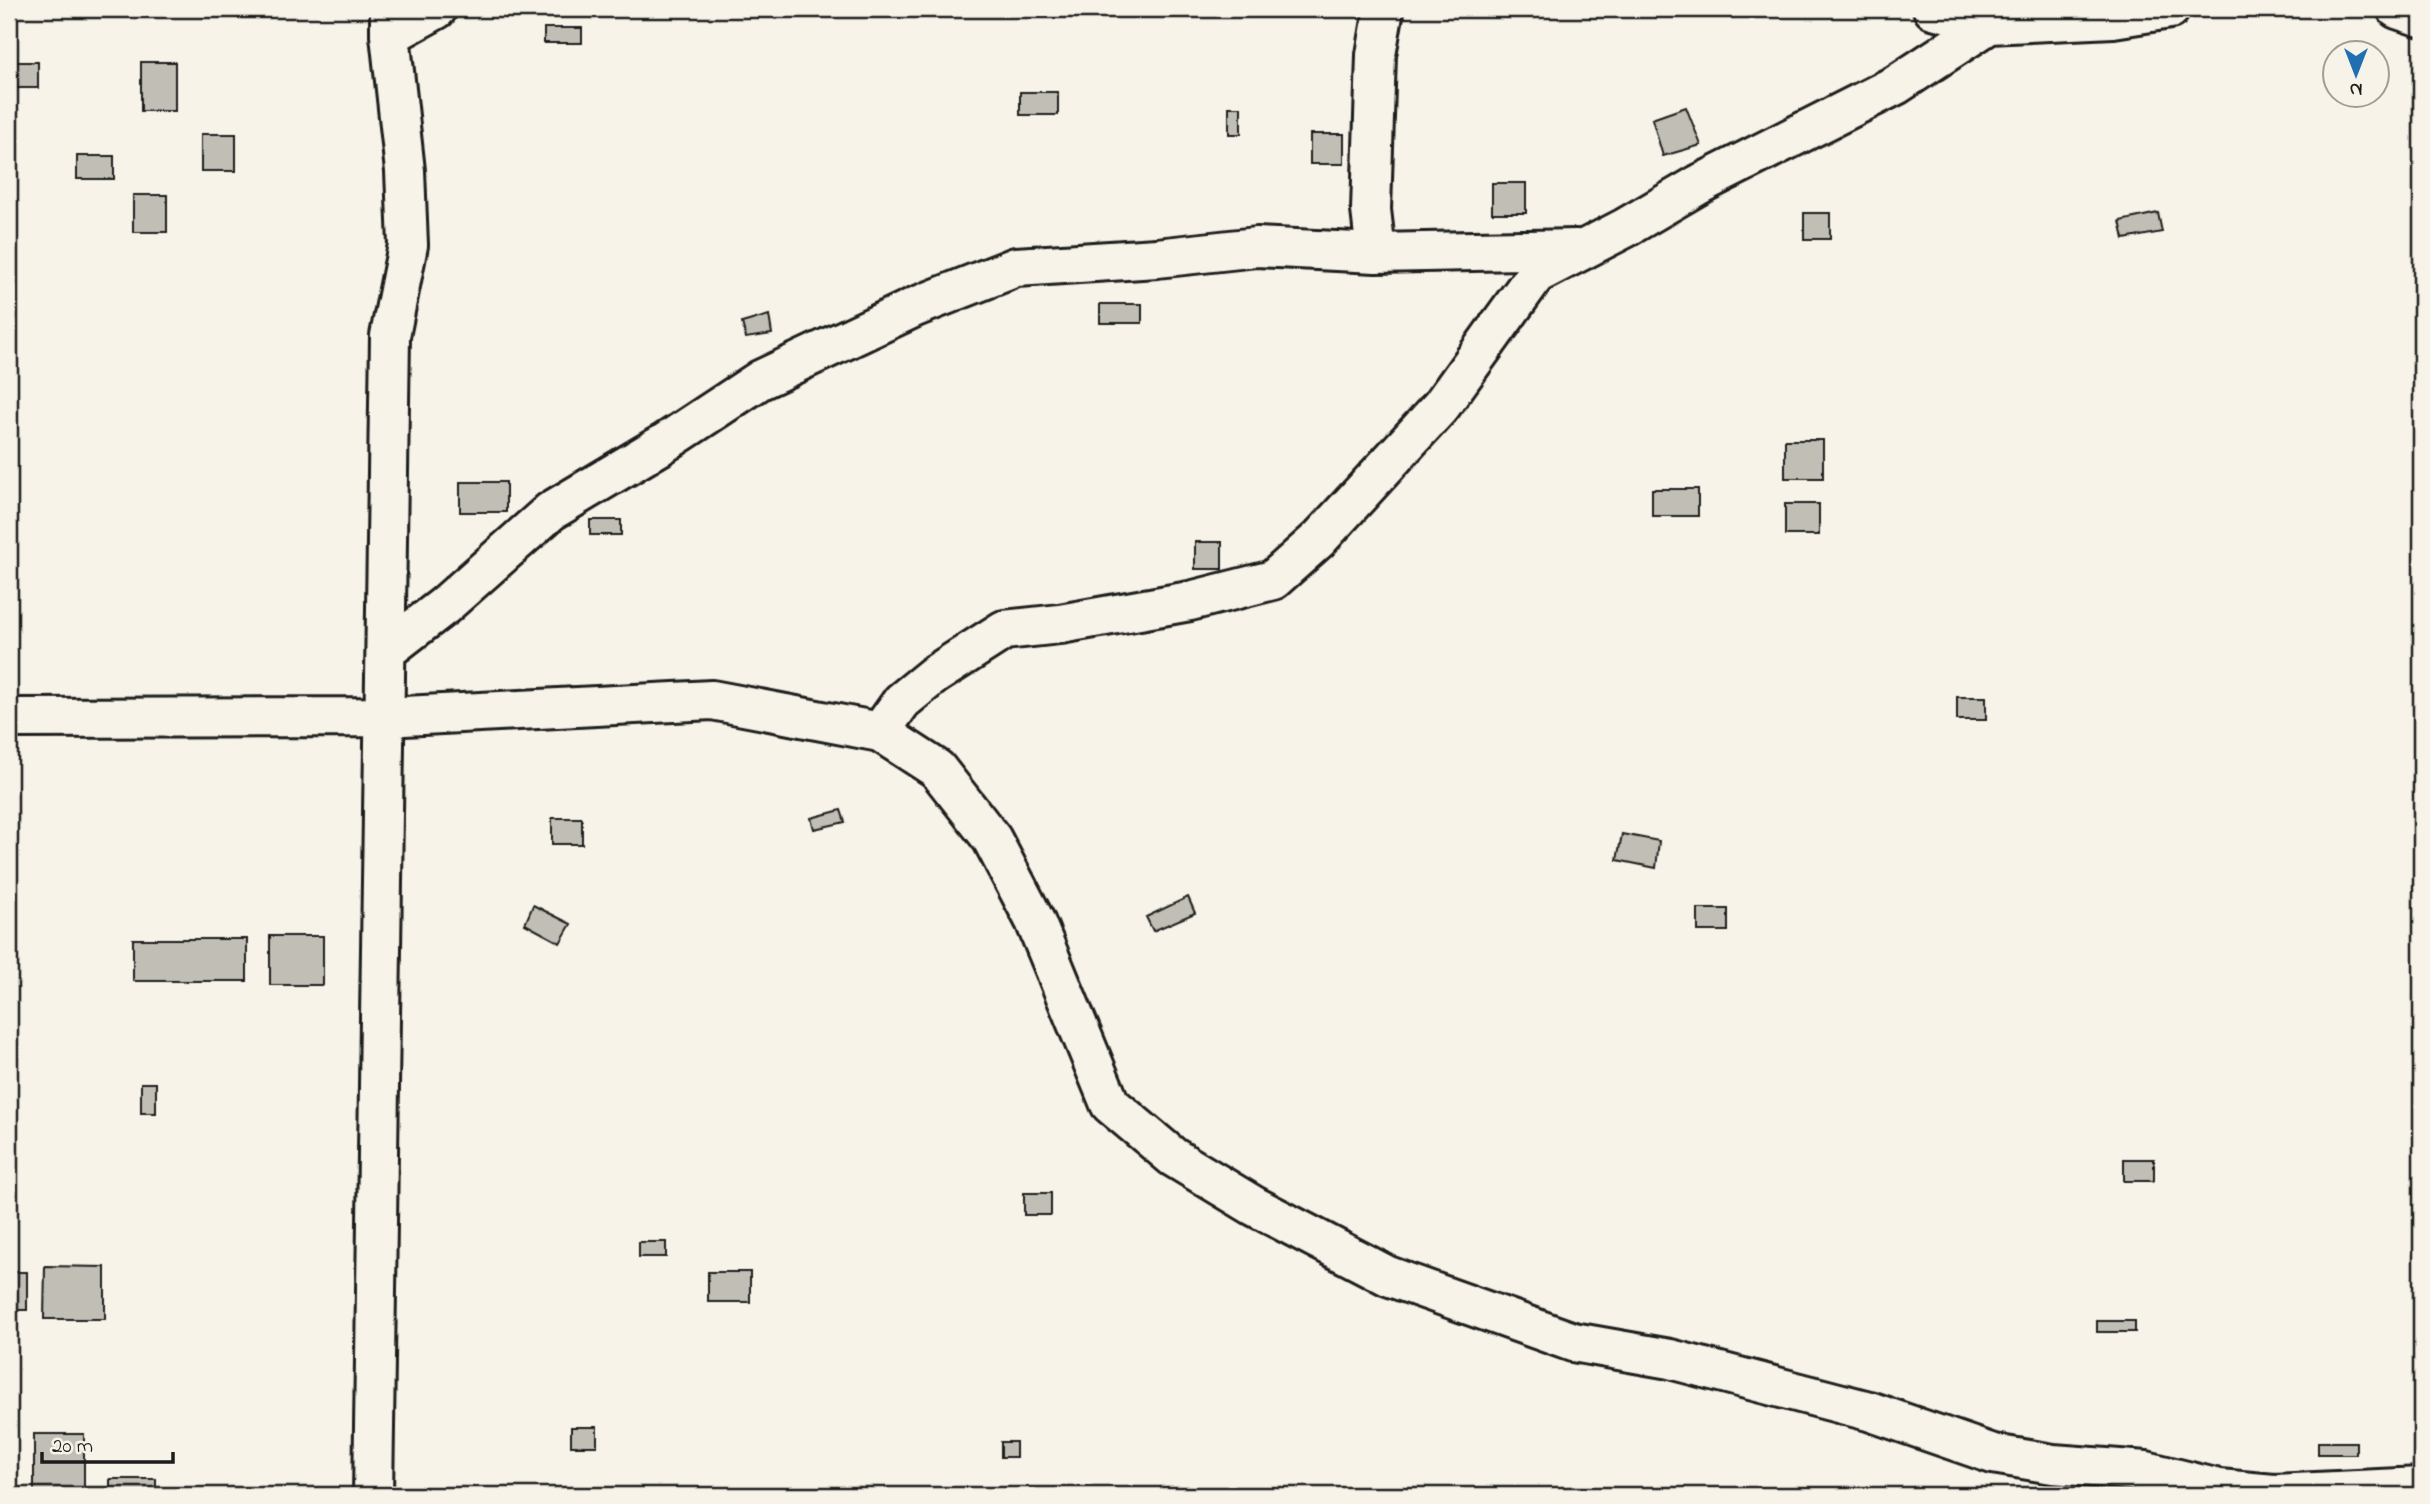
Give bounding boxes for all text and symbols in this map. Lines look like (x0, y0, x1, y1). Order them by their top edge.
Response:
north arrow (2322, 38, 2392, 108)
text: N (2349, 75, 2362, 102)
scale bar (42, 1420, 173, 1464)
text: 20 m (52, 1432, 93, 1462)

